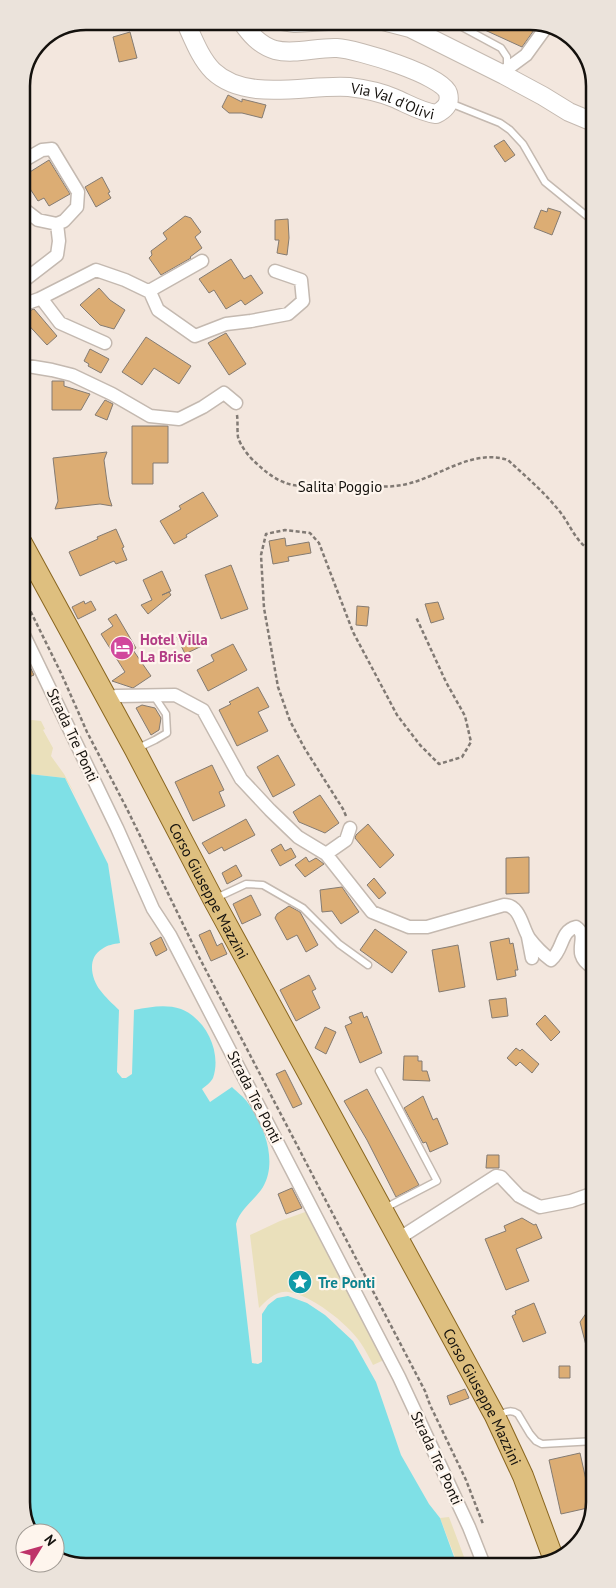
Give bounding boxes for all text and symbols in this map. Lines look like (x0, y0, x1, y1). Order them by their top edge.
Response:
street label: Via Val d'Olivi (349, 78, 436, 123)
street label: Salita Poggio (298, 477, 382, 496)
place label: Hotel Villa La Brise (140, 630, 208, 666)
hotel icon: Hotel Villa La Brise (109, 635, 135, 661)
street label: Strada Tre Ponti (43, 685, 103, 785)
street label: Corso Giuseppe Mazzini (165, 819, 253, 962)
street label: Strada Tre Ponti (224, 1048, 286, 1146)
place icon: Tre Ponti (287, 1269, 313, 1295)
place label: Tre Ponti (318, 1273, 375, 1292)
street label: Corso Giuseppe Mazzini (439, 1325, 526, 1468)
street label: Strada Tre Ponti (407, 1408, 467, 1508)
north arrow (15, 1523, 65, 1573)
text: N (40, 1531, 60, 1549)

